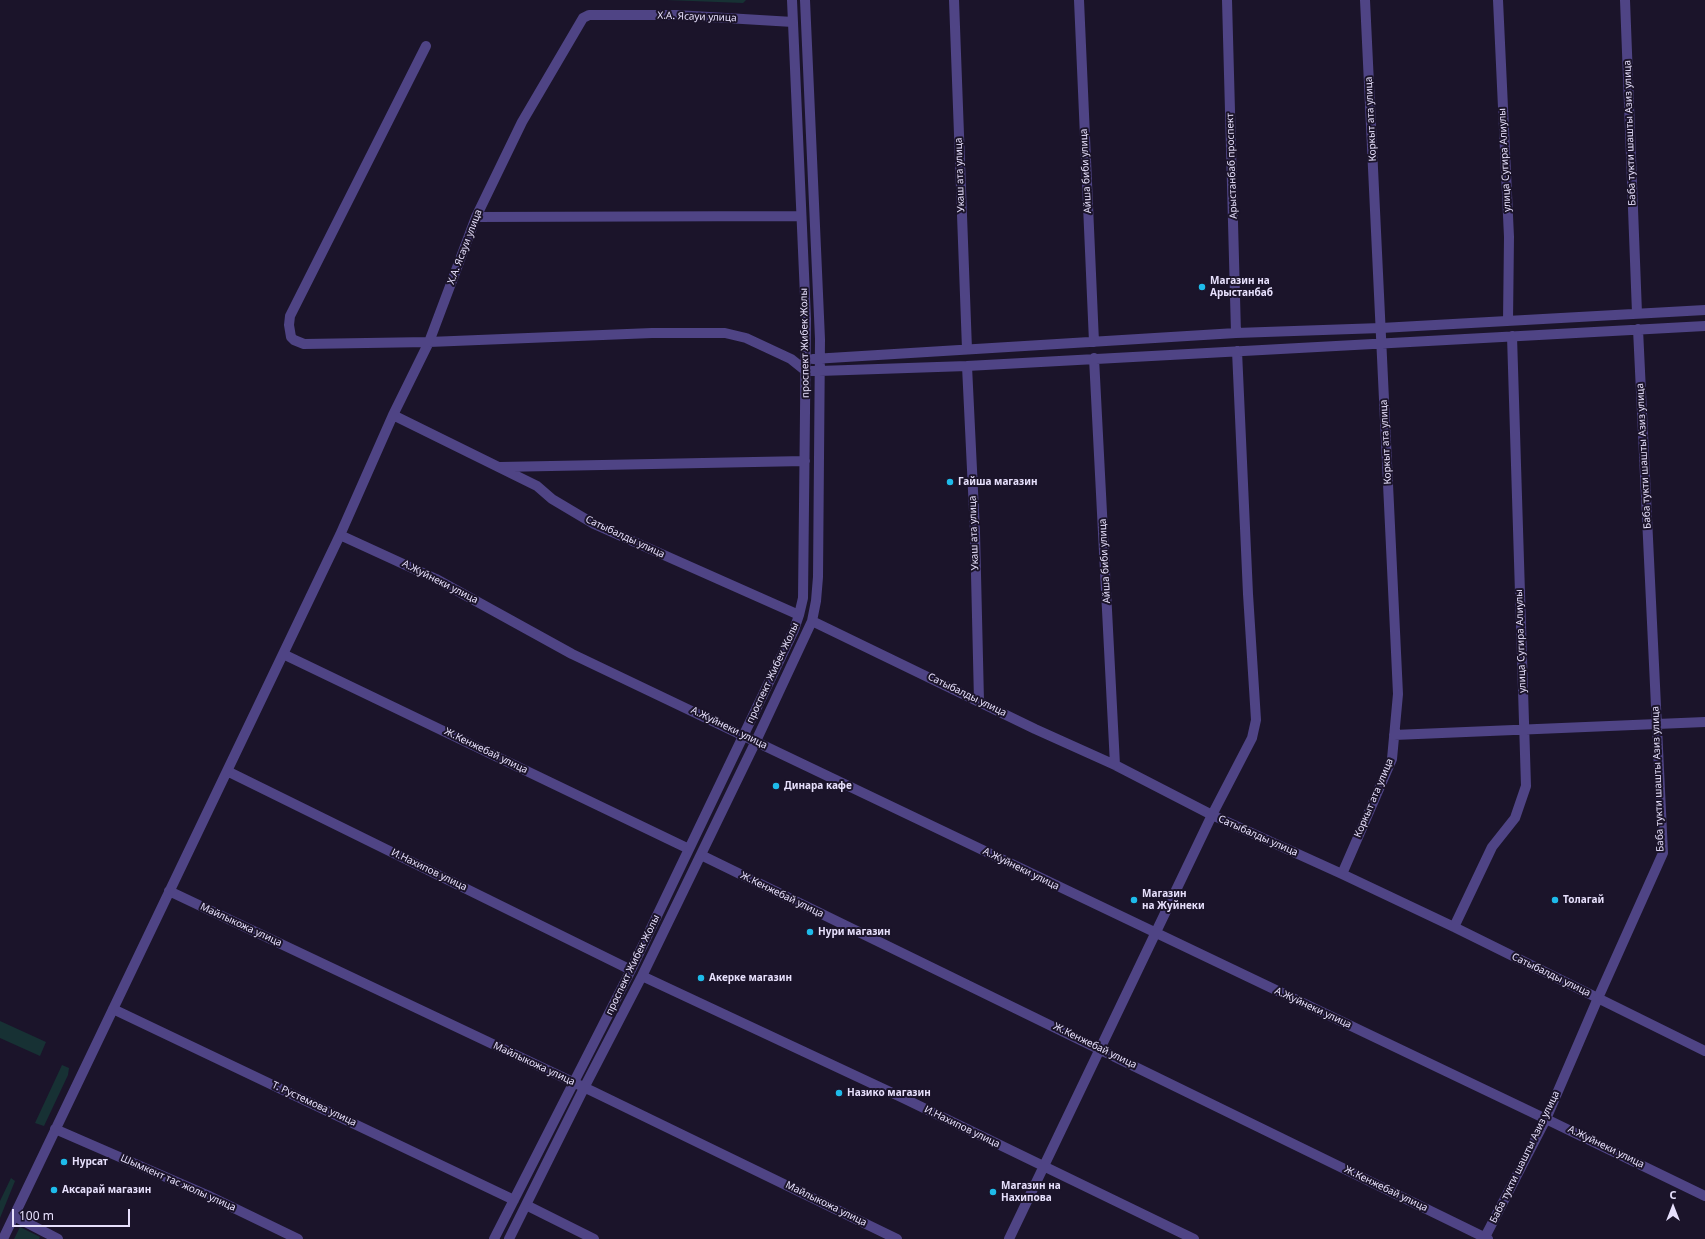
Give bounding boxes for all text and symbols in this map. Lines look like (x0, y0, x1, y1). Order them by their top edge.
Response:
street label: Х.А. Ясауи улица (657, 10, 737, 24)
street label: Баба тукти шашты Азиз улица (1621, 60, 1639, 206)
street label: Коркыт ата улица (1363, 76, 1379, 162)
street label: улица Сугира Алиулы (1496, 108, 1514, 212)
street label: Арыстанбаб проспект (1224, 113, 1240, 219)
street label: Айша биби улица (1078, 128, 1094, 214)
street label: Укаш ата улица (953, 137, 967, 213)
street label: Х.А. Ясауи улица (445, 208, 485, 286)
place label: Магазин на Арыстанбаб (1210, 275, 1273, 298)
marker: Магазин на Арыстанбаб (1197, 282, 1207, 292)
street label: проспект Жибек Жолы (798, 288, 812, 398)
street label: Баба тукти шашты Азиз улица (1634, 383, 1654, 529)
street label: Коркыт ата улица (1378, 399, 1394, 485)
place label: Гайша магазин (958, 476, 1038, 488)
marker: Гайша магазин (945, 477, 955, 487)
street label: Укаш ата улица (967, 495, 981, 571)
street label: Сатыбалды улица (583, 513, 667, 561)
street label: Айша биби улица (1097, 518, 1113, 604)
street label: А.Жуйнеки улица (400, 558, 480, 606)
street label: улица Сугира Алиулы (1513, 589, 1529, 693)
street label: проспект Жибек Жолы (744, 621, 802, 725)
street label: Сатыбалды улица (926, 671, 1008, 719)
street label: А.Жуйнеки улица (689, 704, 769, 752)
street label: Баба тукти шашты Азиз улица (1649, 706, 1667, 852)
street label: Ж.Кенжебай улица (442, 726, 530, 776)
street label: Коркыт ата улица (1352, 757, 1396, 839)
place label: Динара кафе (784, 780, 852, 792)
marker: Динара кафе (771, 781, 781, 791)
street label: Сатыбалды улица (1216, 813, 1300, 859)
street label: А.Жуйнеки улица (981, 845, 1061, 893)
street label: И.Нахипов улица (389, 846, 469, 894)
street label: Ж.Кенжебай улица (738, 870, 826, 920)
place label: Магазин на Жуйнеки (1142, 888, 1205, 912)
place label: Толагай (1563, 894, 1604, 906)
marker: Магазин на Жуйнеки (1129, 895, 1139, 905)
marker: Толагай (1550, 895, 1560, 905)
street label: Майлыкожа улица (198, 901, 284, 949)
street label: проспект Жибек Жолы (603, 913, 663, 1017)
place label: Нури магазин (818, 926, 891, 938)
marker: Нури магазин (805, 927, 815, 937)
street label: Сатыбалды улица (1510, 951, 1592, 999)
place label: Акерке магазин (709, 972, 792, 984)
marker: Акерке магазин (696, 973, 706, 983)
street label: А.Жуйнеки улица (1273, 985, 1353, 1031)
street label: Ж.Кенжебай улица (1051, 1021, 1139, 1071)
street label: Майлыкожа улица (491, 1040, 577, 1088)
street label: Т. Рустемова улица (270, 1079, 358, 1129)
place label: Назико магазин (847, 1087, 931, 1099)
marker: Назико магазин (834, 1088, 844, 1098)
street label: Баба тукти шашты Азиз улица (1488, 1089, 1562, 1225)
street label: И.Нахипов улица (922, 1103, 1002, 1151)
street label: А.Жуйнеки улица (1566, 1123, 1646, 1171)
street label: Шымкент тас жолы улица (118, 1152, 238, 1214)
place label: Нурсат (72, 1156, 108, 1168)
marker: Нурсат (59, 1157, 69, 1167)
street label: Ж.Кенжебай улица (1342, 1164, 1430, 1214)
street label: Майлыкожа улица (783, 1179, 869, 1229)
place label: Магазин на Нахипова (1001, 1180, 1061, 1204)
place label: Аксарай магазин (62, 1184, 151, 1196)
marker: Аксарай магазин (49, 1185, 59, 1195)
marker: Магазин на Нахипова (988, 1187, 998, 1197)
north arrow (1653, 1187, 1693, 1227)
text: С (1669, 1187, 1677, 1202)
scale bar (14, 1201, 132, 1227)
text: 100 m (19, 1207, 54, 1224)

